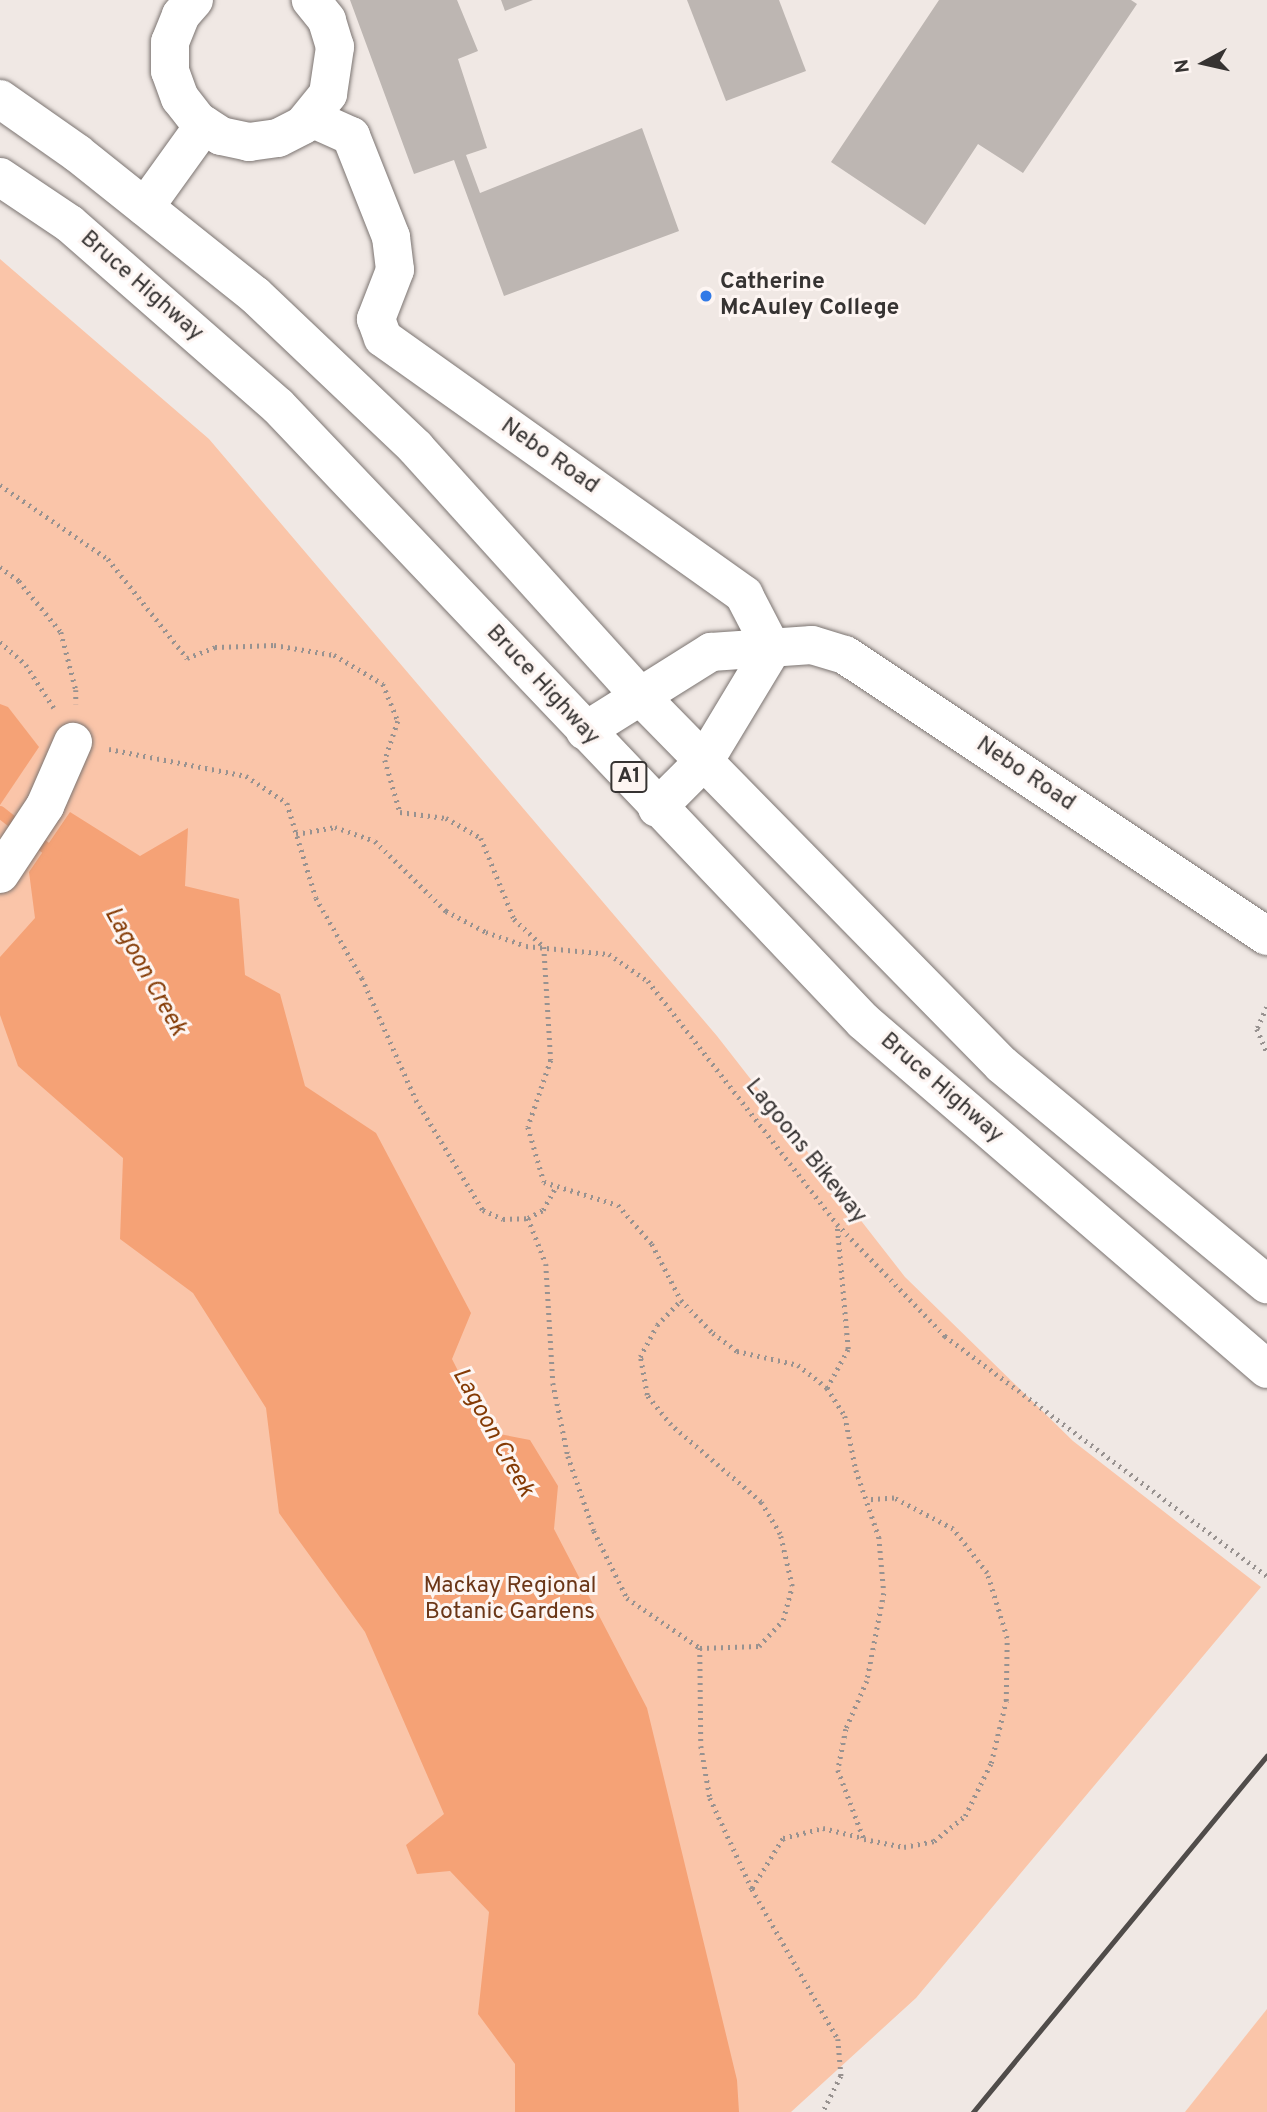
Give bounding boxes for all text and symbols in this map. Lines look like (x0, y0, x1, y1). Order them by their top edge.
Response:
north arrow (1169, 28, 1239, 98)
text: N (1170, 57, 1196, 74)
street label: Bruce Highway (74, 226, 208, 348)
place label: Catherine McAuley College (720, 269, 899, 323)
marker: Catherine McAuley College (698, 288, 714, 304)
street label: Nebo Road (495, 413, 603, 501)
street label: Bruce Highway (479, 620, 605, 752)
street label: Nebo Road (970, 732, 1080, 818)
road number: A1 (610, 760, 648, 794)
water label: Lagoon Creek (97, 903, 191, 1041)
street label: Bruce Highway (874, 1028, 1008, 1150)
street label: Lagoons Bikeway (738, 1074, 872, 1230)
water label: Lagoon Creek (445, 1364, 539, 1502)
park label: Mackay Regional Botanic Gardens (423, 1573, 597, 1627)

